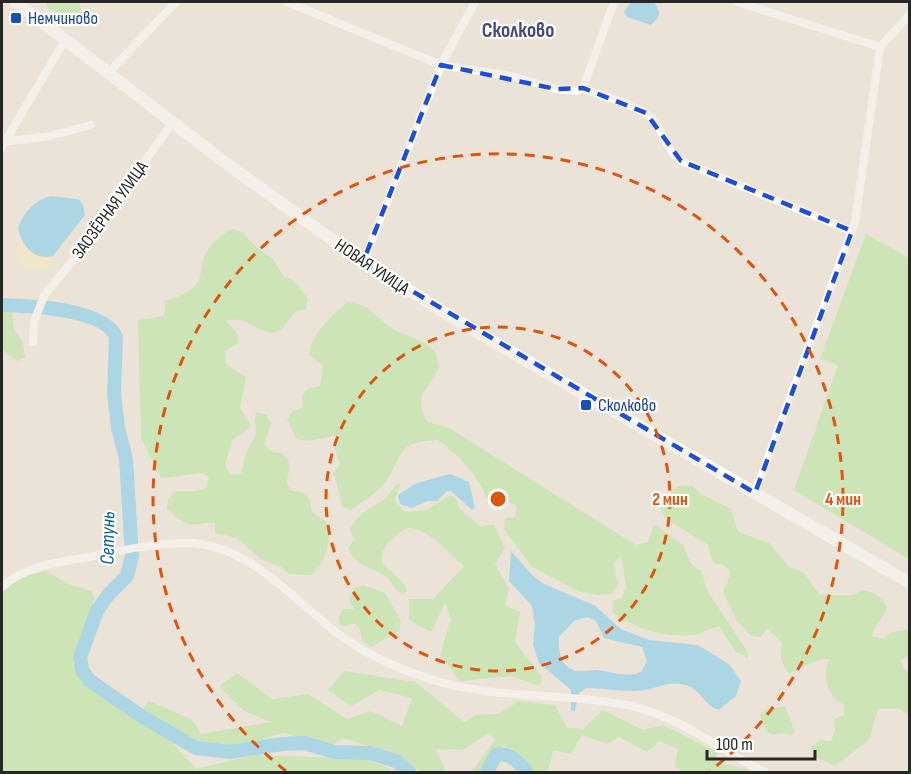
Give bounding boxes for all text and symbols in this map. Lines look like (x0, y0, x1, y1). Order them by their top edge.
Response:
place label: Немчиново (28, 8, 98, 29)
marker: Немчиново (9, 11, 23, 25)
district label: Сколково (482, 18, 554, 43)
street label: ЗАОЗЁРНАЯ УЛИЦА (68, 157, 153, 263)
street label: НОВАЯ УЛИЦА (331, 234, 413, 300)
place label: Сколково (598, 395, 656, 416)
marker: Сколково (579, 398, 593, 412)
centre of rings (488, 489, 508, 509)
text: 2 мин (652, 489, 688, 510)
text: 4 мин (825, 489, 861, 510)
water label: Сетунь (96, 511, 120, 565)
scale bar (707, 723, 815, 761)
text: 100 m (716, 734, 753, 755)

